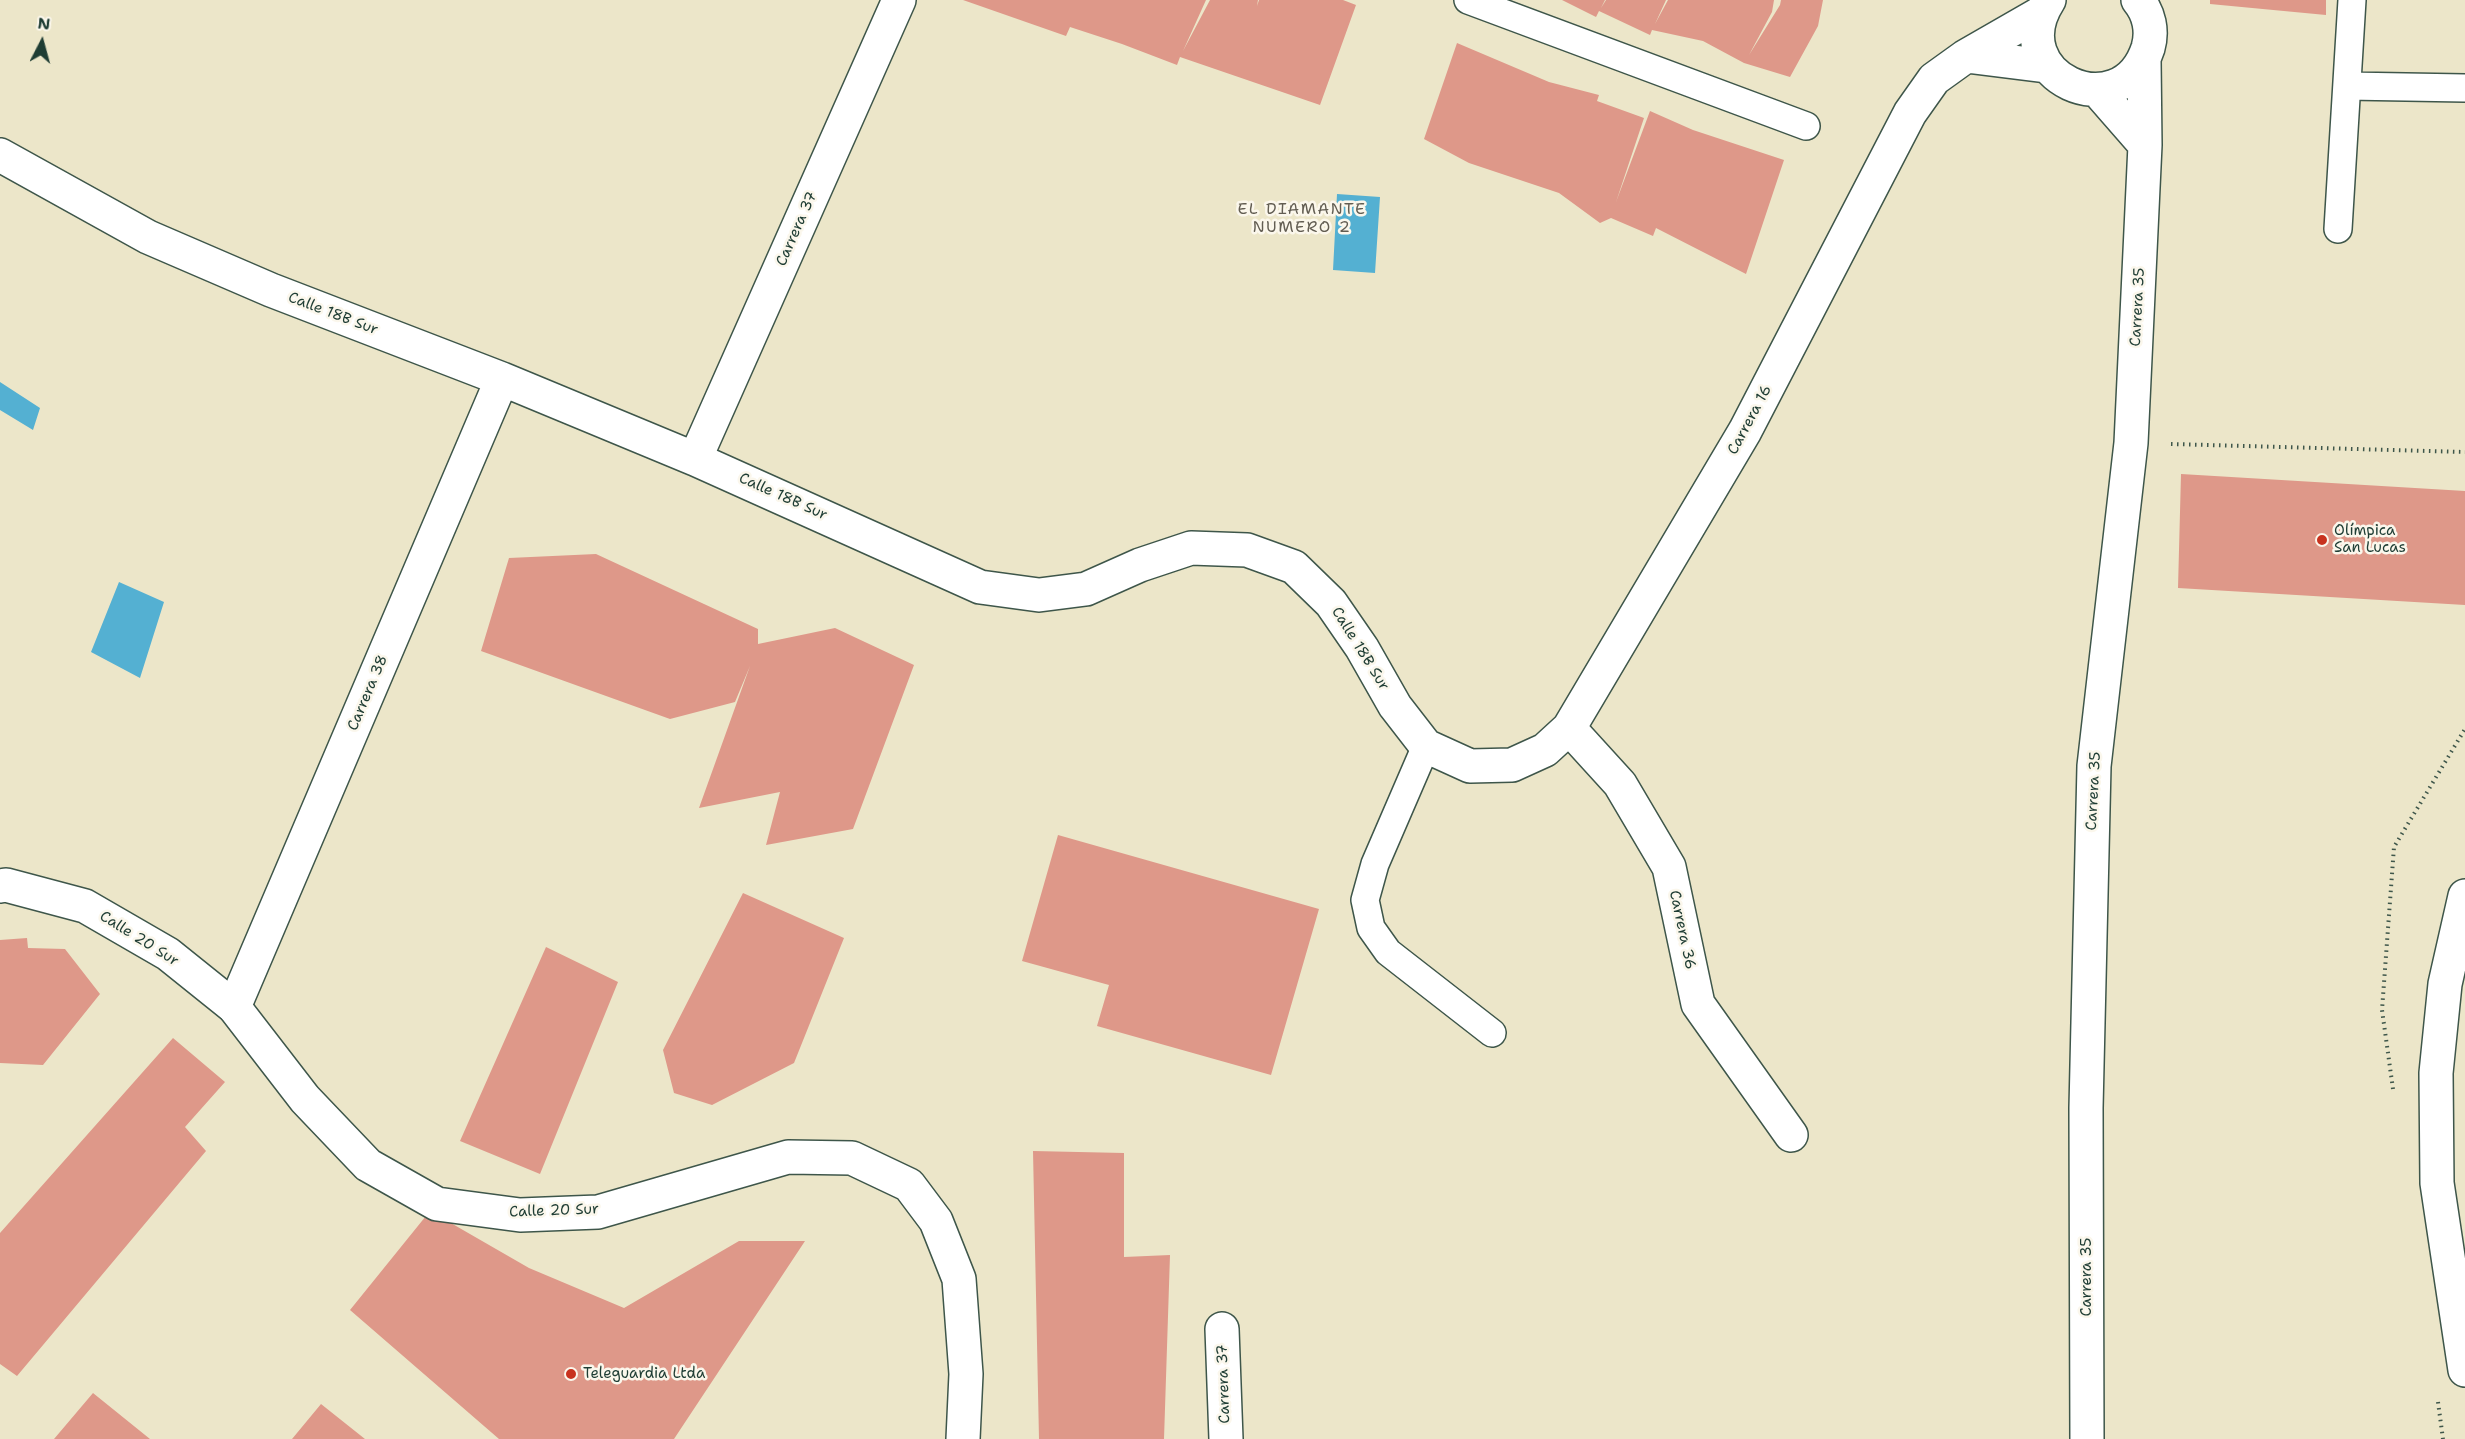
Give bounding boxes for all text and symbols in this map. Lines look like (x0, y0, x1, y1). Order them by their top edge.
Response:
north arrow (12, 12, 72, 72)
text: N (37, 12, 51, 35)
street label: Carrera 37 (773, 189, 821, 269)
district label: EL DIAMANTE NUMERO 2 (1238, 200, 1366, 238)
street label: Carrera 35 (2127, 267, 2149, 347)
street label: Calle 18B Sur (285, 289, 381, 339)
street label: Carrera 16 (1724, 382, 1776, 458)
street label: Calle 18B Sur (736, 469, 830, 525)
place label: Olímpica San Lucas (2334, 522, 2406, 557)
marker: Olímpica San Lucas (2315, 533, 2329, 547)
street label: Calle 18B Sur (1327, 604, 1393, 694)
street label: Carrera 38 (344, 653, 392, 733)
street label: Carrera 35 (2083, 751, 2105, 831)
street label: Carrera 36 (1665, 889, 1699, 971)
street label: Calle 20 Sur (96, 908, 182, 970)
street label: Calle 20 Sur (509, 1200, 599, 1222)
street label: Carrera 35 (2078, 1238, 2096, 1316)
street label: Carrera 37 (1214, 1344, 1234, 1424)
place label: Teleguardia Ltda (583, 1365, 705, 1383)
marker: Teleguardia Ltda (564, 1367, 578, 1381)

